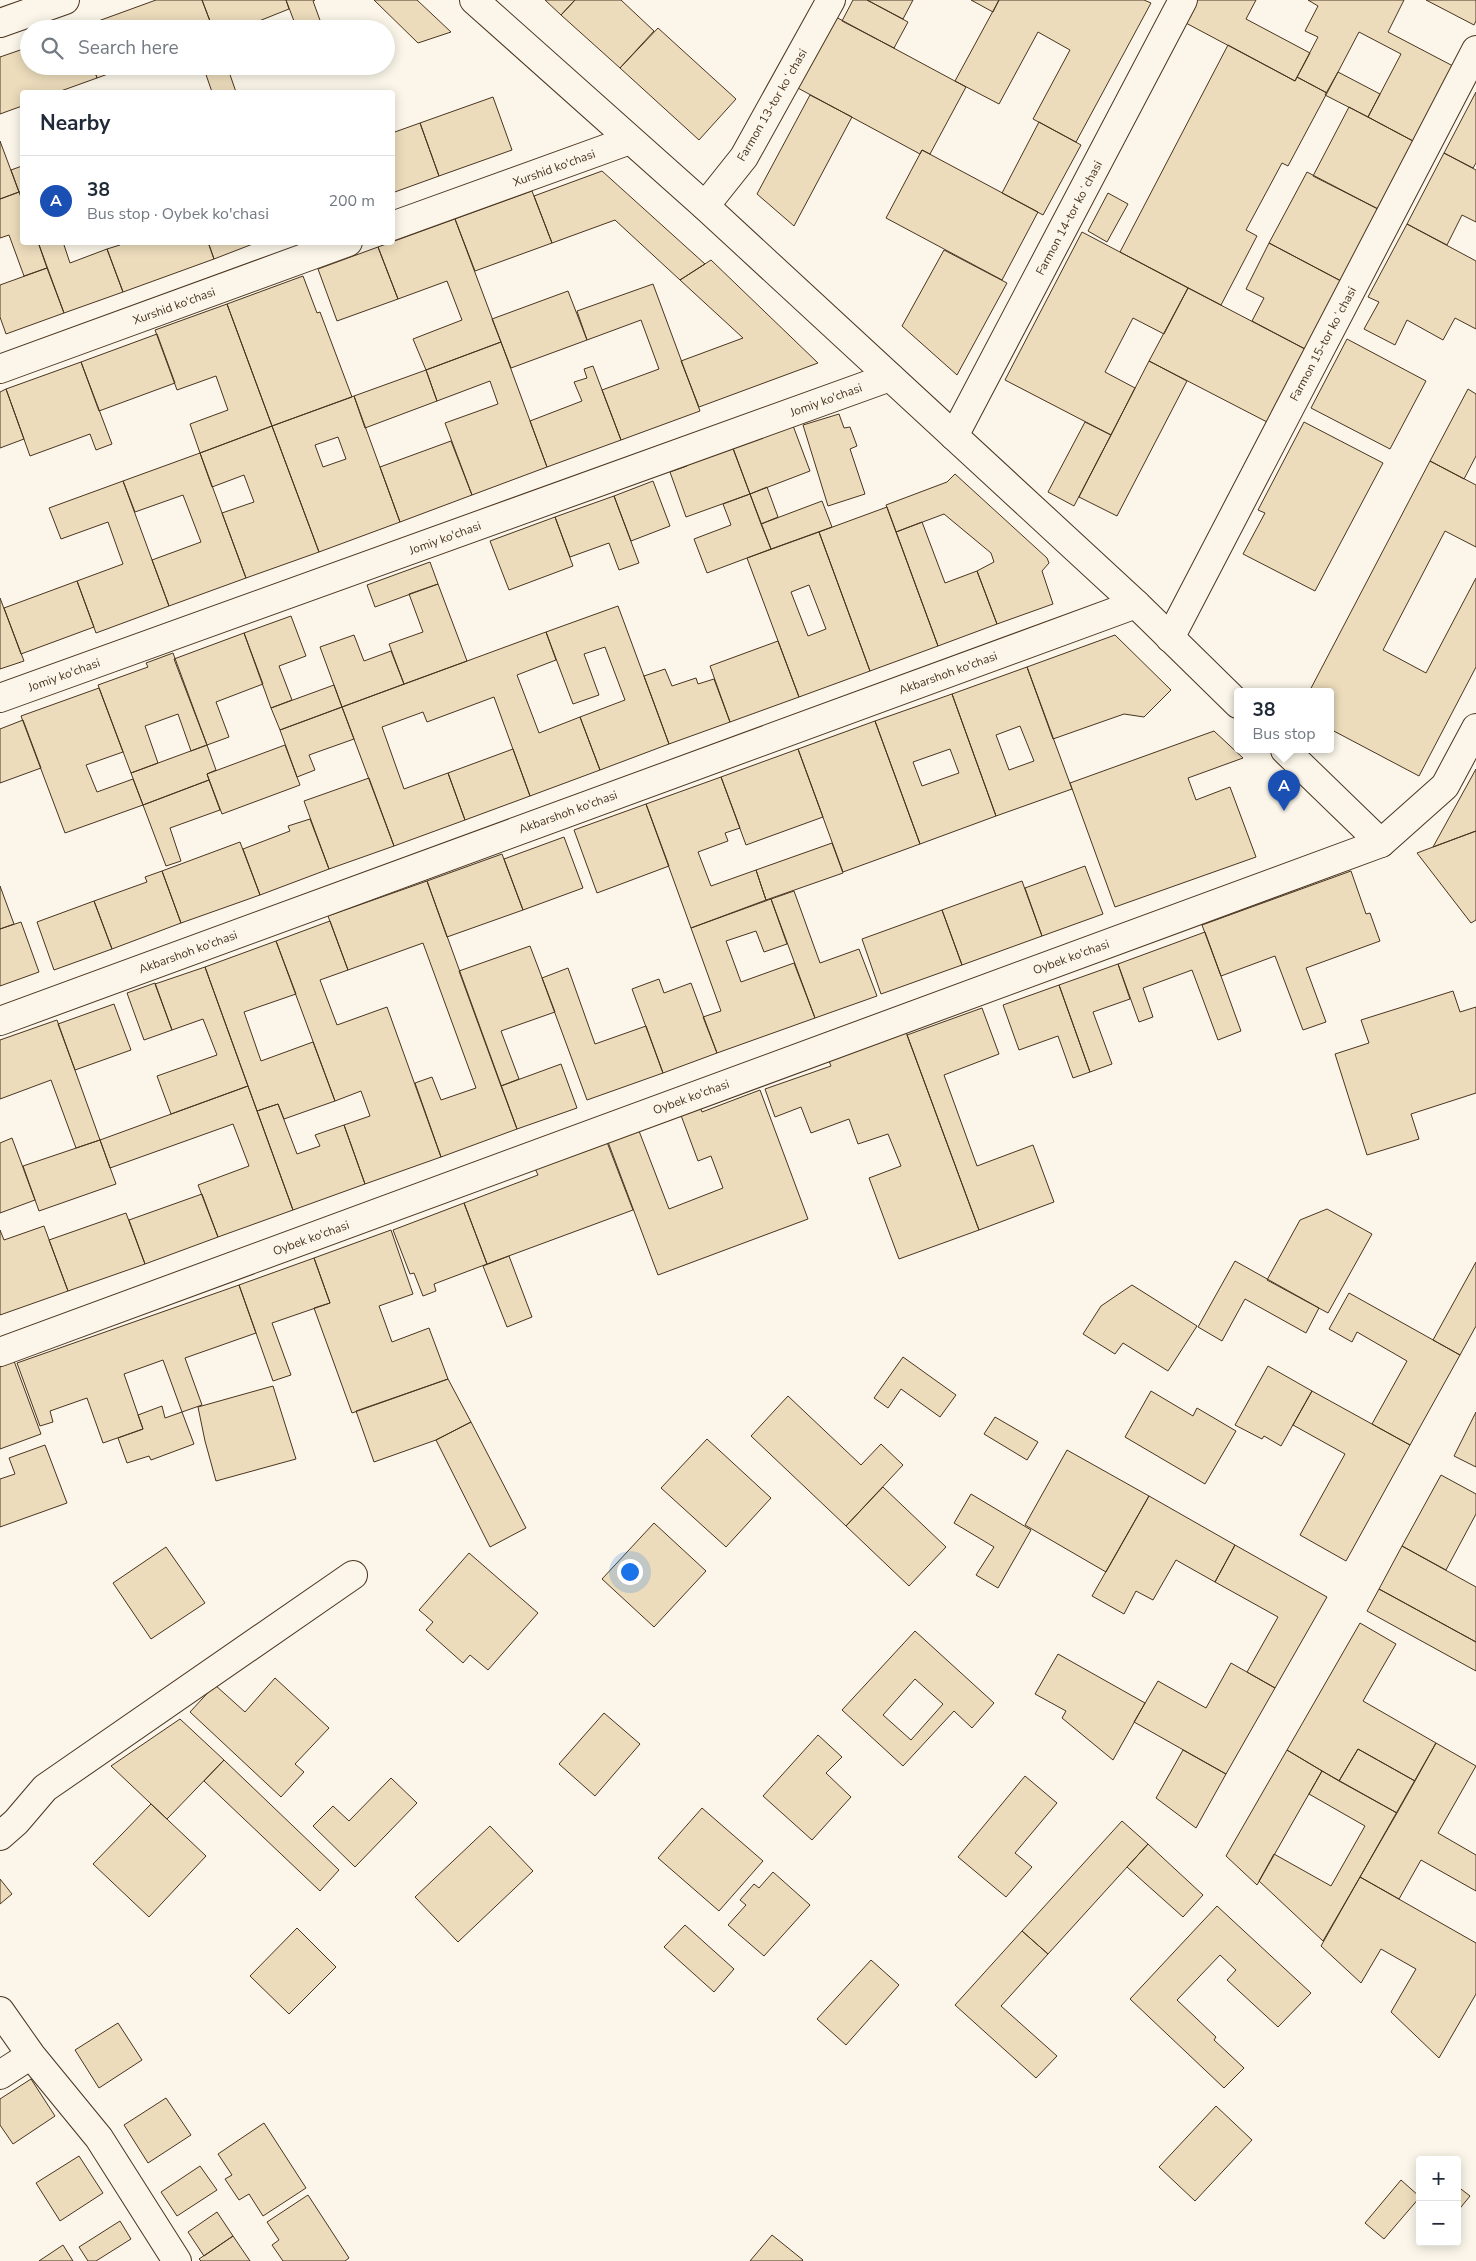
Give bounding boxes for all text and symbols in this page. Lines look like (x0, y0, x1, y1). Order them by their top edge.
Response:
search box (20, 20, 395, 75)
icon: search (38, 34, 66, 62)
text: Search here (78, 35, 179, 61)
street label: Farmon 13-tor koʻchasi (733, 46, 811, 164)
text: Nearby (40, 109, 110, 137)
street label: Xurshid ko'chasi (511, 146, 597, 190)
street label: Farmon 14-tor koʻchasi (1032, 158, 1106, 278)
text: 38 (87, 177, 110, 203)
text: A (50, 190, 62, 212)
text: 200 m (328, 190, 375, 212)
text: Bus stop · Oybek ko'chasi (87, 203, 269, 225)
street label: Xurshid ko'chasi (131, 284, 217, 328)
street label: Farmon 15-tor koʻchasi (1286, 284, 1360, 404)
street label: Jomiy ko'chasi (787, 380, 864, 421)
street label: Jomiy ko'chasi (406, 518, 483, 559)
street label: Akbarshoh ko'chasi (896, 648, 1000, 698)
street label: Jomiy ko'chasi (25, 655, 102, 696)
popup (1234, 688, 1334, 753)
text: 38 (1253, 697, 1275, 723)
text: Bus stop (1253, 723, 1315, 745)
pin: A (1268, 770, 1300, 811)
street label: Akbarshoh ko'chasi (516, 787, 620, 837)
street label: Akbarshoh ko'chasi (136, 927, 240, 977)
street label: Oybek ko'chasi (1031, 936, 1111, 978)
street label: Oybek ko'chasi (651, 1076, 731, 1118)
street label: Oybek ko'chasi (271, 1217, 351, 1259)
your location (617, 1559, 643, 1585)
map controls (1416, 2156, 1461, 2246)
button: + (1416, 2156, 1461, 2201)
button: − (1416, 2201, 1461, 2246)

